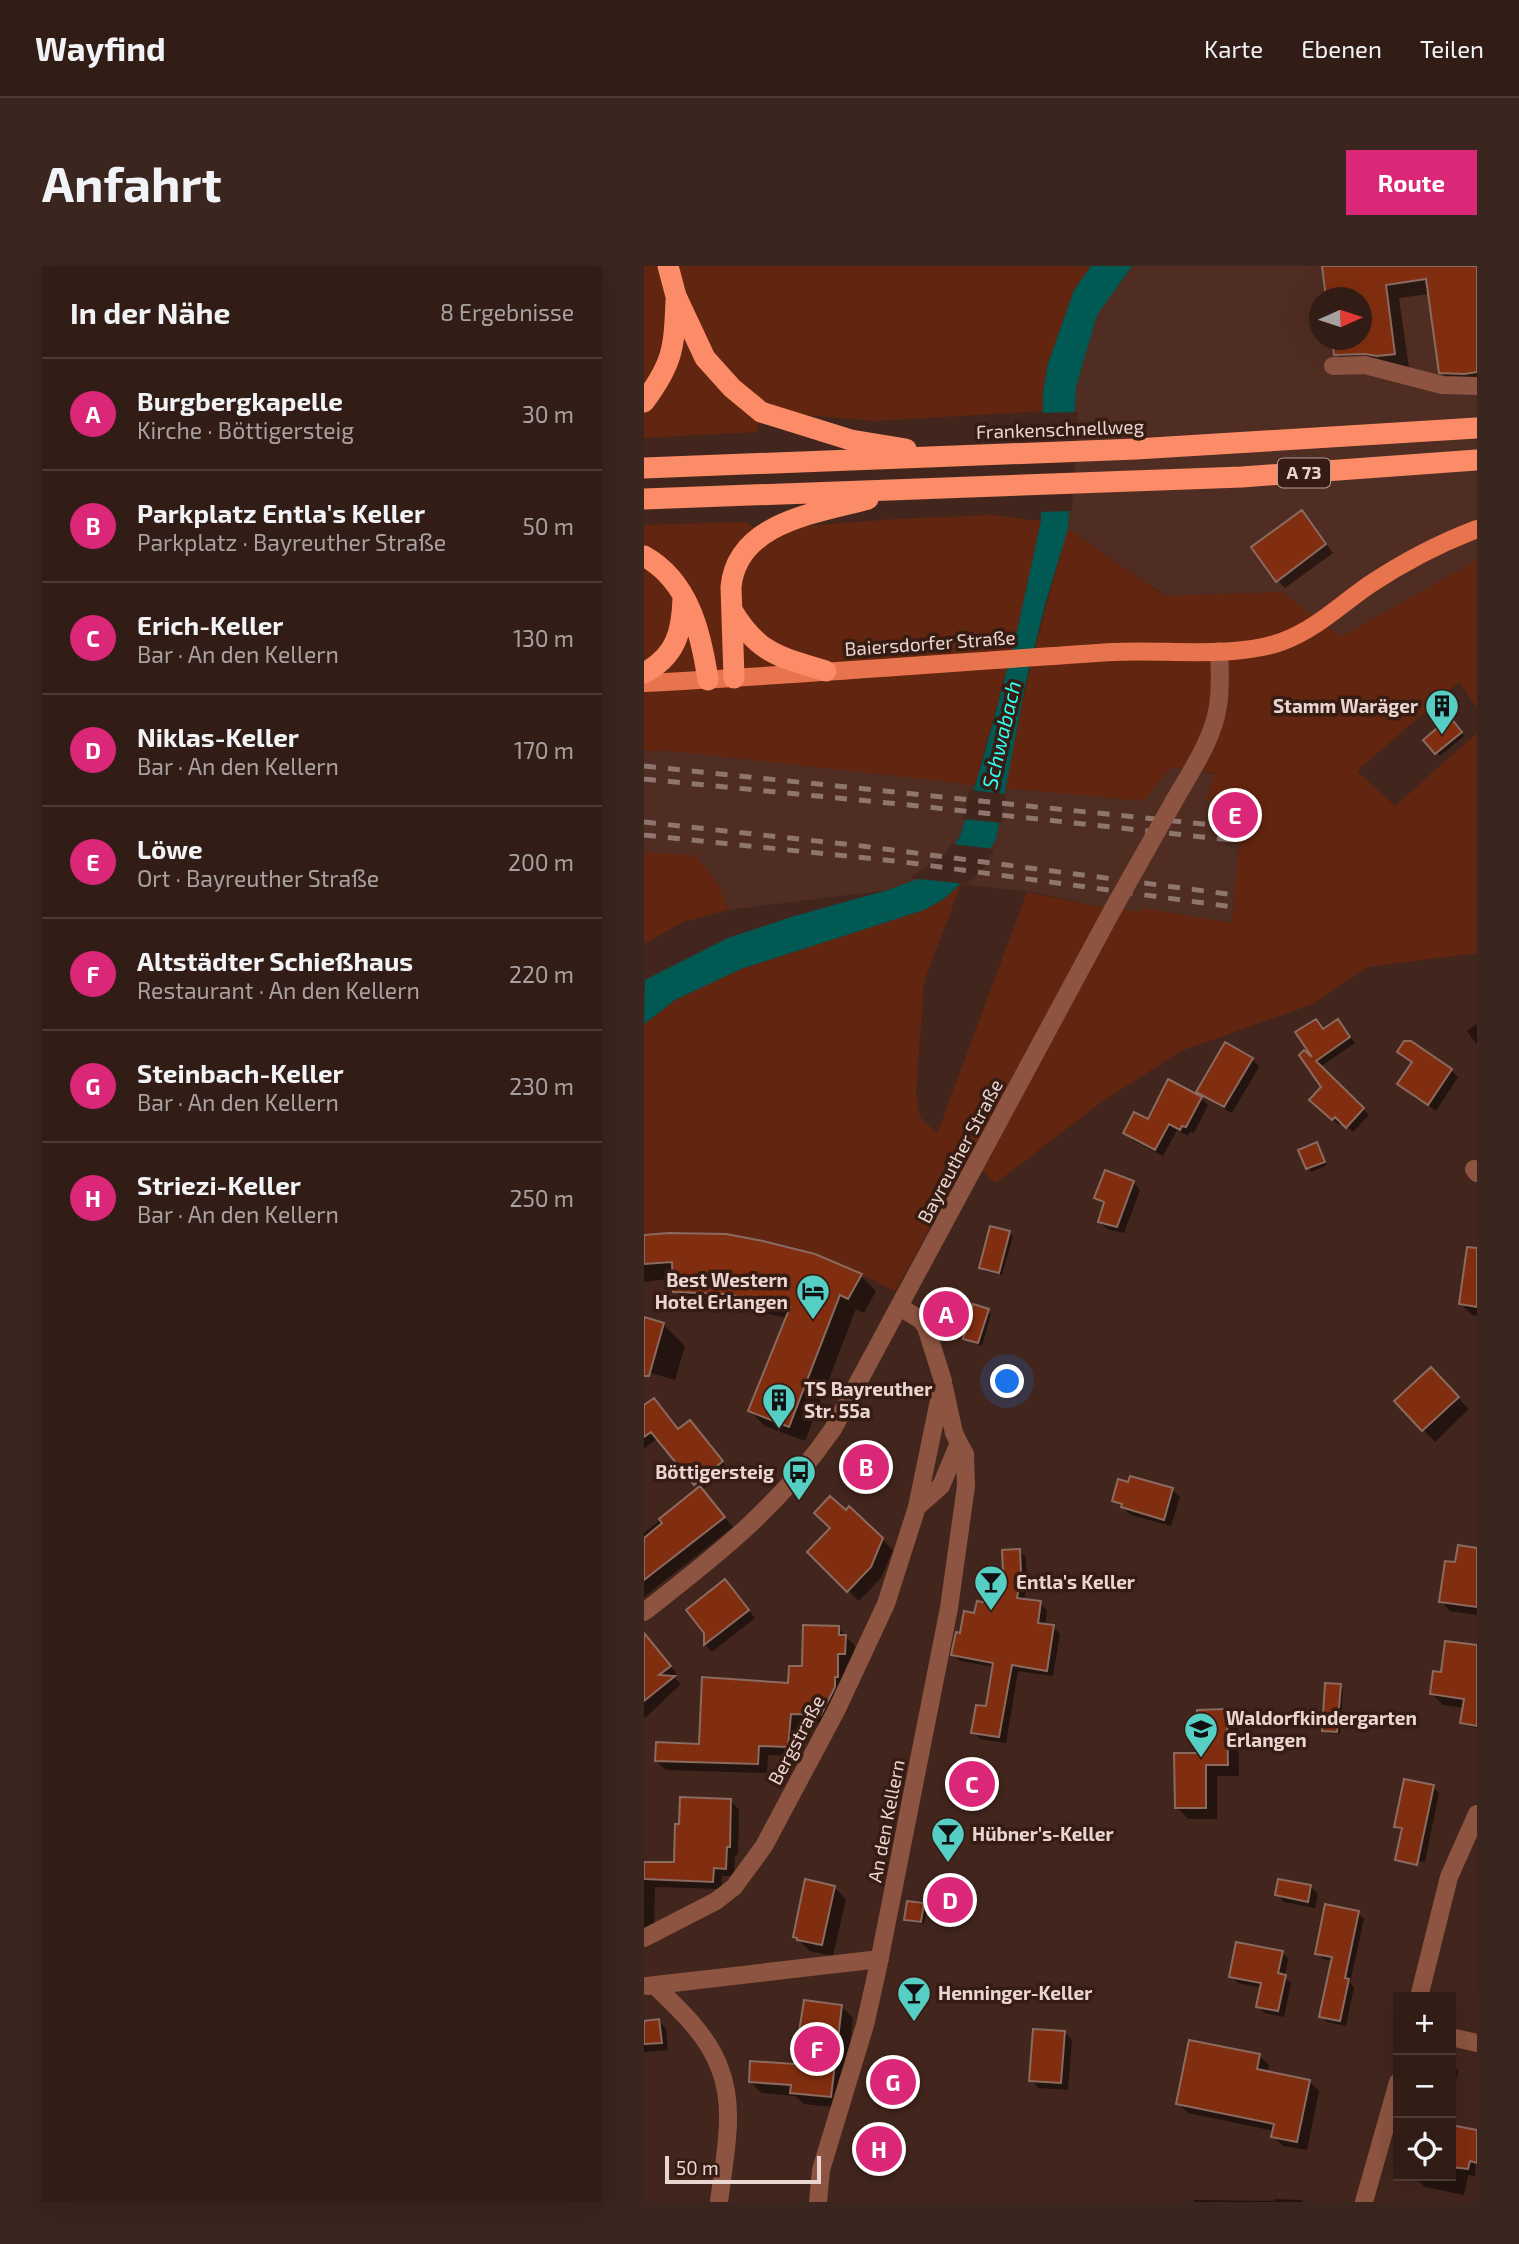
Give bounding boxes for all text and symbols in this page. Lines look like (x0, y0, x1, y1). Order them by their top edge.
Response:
text: Wayfind (35, 28, 166, 68)
text: Karte (1204, 34, 1263, 63)
text: Ebenen (1301, 34, 1382, 63)
text: Teilen (1420, 34, 1484, 63)
button: Route (1346, 150, 1477, 215)
text: Anfahrt (42, 153, 222, 212)
north arrow (1309, 287, 1372, 350)
text: In der Nähe (70, 294, 231, 330)
text: 8 Ergebnisse (440, 298, 574, 326)
text: Burgbergkapelle (137, 385, 343, 416)
text: A (85, 400, 101, 428)
text: 30 m (522, 400, 574, 428)
street label: Frankenschnellweg (975, 414, 1145, 443)
text: Kirche · Böttigersteig (137, 416, 354, 444)
road number: A 73 (1278, 458, 1330, 488)
text: Parkplatz Entla's Keller (137, 497, 425, 528)
text: B (86, 512, 100, 540)
text: 50 m (523, 512, 574, 540)
text: Parkplatz · Bayreuther Straße (137, 528, 446, 556)
text: Erich-Keller (137, 609, 283, 640)
text: C (86, 624, 100, 652)
text: 130 m (513, 624, 574, 652)
street label: Baiersdorfer Straße (844, 625, 1016, 660)
text: Bar · An den Kellern (137, 640, 339, 668)
water label: Schwabach (976, 678, 1025, 791)
building icon: Stamm Waräger (1423, 687, 1461, 736)
place label: Stamm Waräger (1273, 694, 1418, 717)
text: Niklas-Keller (137, 721, 299, 752)
text: D (85, 736, 101, 764)
text: 170 m (514, 736, 574, 764)
text: Bar · An den Kellern (137, 752, 339, 780)
pin: E (1212, 789, 1258, 841)
text: Löwe (137, 833, 203, 864)
text: E (86, 848, 100, 876)
text: 200 m (508, 848, 574, 876)
text: Ort · Bayreuther Straße (137, 864, 379, 892)
text: Altstädter Schießhaus (137, 945, 413, 976)
text: F (87, 960, 99, 988)
text: 220 m (509, 960, 574, 988)
text: Restaurant · An den Kellern (137, 976, 420, 1004)
text: Steinbach-Keller (137, 1057, 344, 1088)
text: G (86, 1072, 100, 1100)
text: 230 m (509, 1072, 574, 1100)
street label: Bayreuther Straße (912, 1075, 1007, 1227)
text: Bar · An den Kellern (137, 1088, 339, 1116)
text: Striezi-Keller (137, 1169, 301, 1200)
text: H (85, 1184, 101, 1212)
text: 250 m (510, 1184, 574, 1212)
text: Bar · An den Kellern (137, 1200, 339, 1228)
place label: Best Western Hotel Erlangen (655, 1268, 788, 1313)
hotel icon: Best Western Hotel Erlangen (794, 1272, 832, 1321)
pin: A (923, 1288, 969, 1340)
your location (990, 1364, 1024, 1398)
place label: TS Bayreuther Str. 55a (804, 1377, 932, 1422)
building icon: TS Bayreuther Str. 55a (760, 1381, 798, 1430)
pin: B (843, 1441, 889, 1493)
bus stop icon: Böttigersteig (780, 1453, 818, 1502)
place label: Böttigersteig (655, 1460, 774, 1483)
bar icon: Entla's Keller (972, 1563, 1010, 1612)
place label: Entla's Keller (1016, 1570, 1135, 1593)
street label: Bergstraße (762, 1691, 829, 1788)
place label: Waldorfkindergarten Erlangen (1226, 1706, 1417, 1751)
school or university icon: Waldorfkindergarten Erlangen (1182, 1710, 1220, 1759)
street label: An den Kellern (862, 1757, 909, 1884)
pin: C (949, 1758, 995, 1810)
bar icon: Hübner's-Keller (929, 1815, 967, 1864)
place label: Hübner's-Keller (972, 1822, 1114, 1845)
pin: D (927, 1874, 973, 1926)
bar icon: Henninger-Keller (895, 1974, 933, 2023)
place label: Henninger-Keller (938, 1981, 1092, 2004)
map controls (1393, 1992, 1456, 2181)
button: + (1393, 1992, 1456, 2055)
pin: F (794, 2023, 840, 2075)
button: − (1393, 2055, 1456, 2118)
pin: G (870, 2056, 916, 2108)
button: locate (1393, 2118, 1456, 2181)
pin: H (856, 2123, 902, 2175)
scale bar (665, 2153, 821, 2185)
text: 50 m (676, 2156, 719, 2179)

